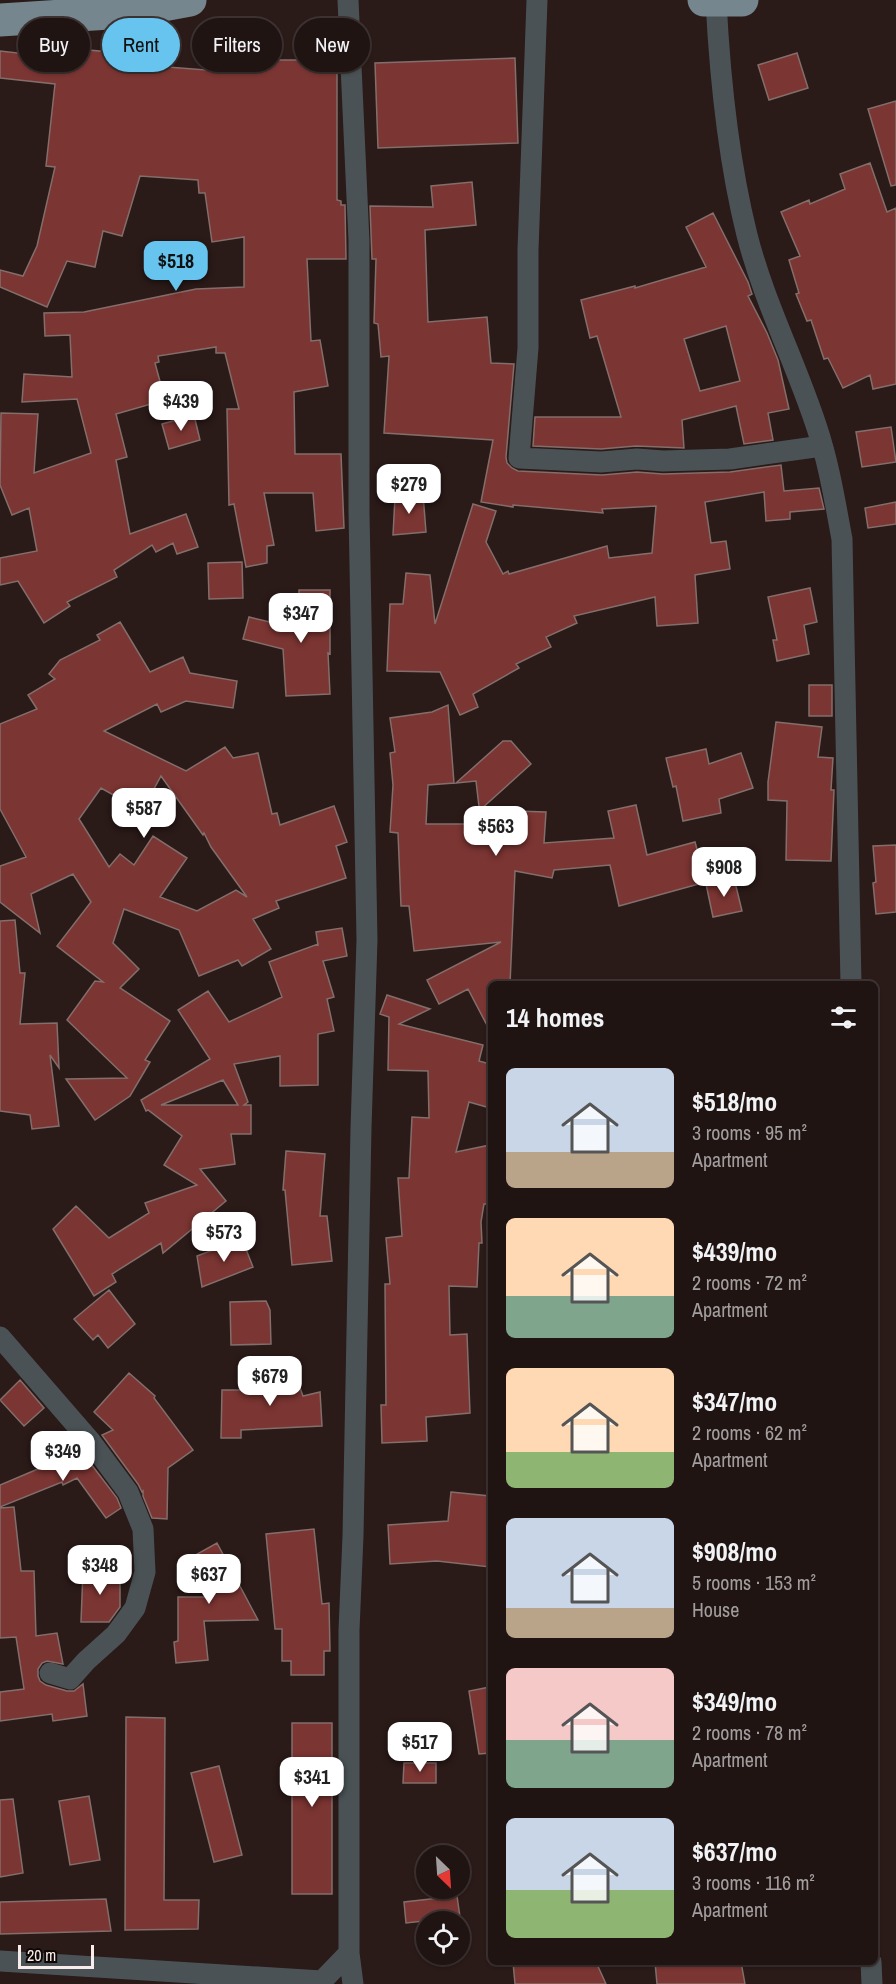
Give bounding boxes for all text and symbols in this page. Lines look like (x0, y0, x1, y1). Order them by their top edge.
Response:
chip: Buy (18, 18, 90, 72)
chip: Rent (102, 18, 180, 72)
chip: Filters (192, 18, 282, 72)
chip: New (294, 18, 370, 72)
pin: $518 (140, 241, 212, 292)
text: $518 (158, 247, 194, 274)
pin: $439 (145, 381, 217, 432)
text: $439 (163, 387, 199, 414)
pin: $279 (373, 464, 445, 515)
text: $279 (391, 470, 427, 497)
pin: $347 (265, 593, 337, 644)
text: $347 (283, 599, 319, 626)
pin: $587 (108, 788, 180, 839)
text: $587 (126, 794, 162, 821)
pin: $563 (460, 806, 532, 857)
text: $563 (478, 812, 514, 839)
pin: $908 (688, 847, 760, 898)
text: $908 (706, 853, 742, 880)
text: 14 homes (506, 1000, 604, 1035)
icon: filters (827, 1001, 860, 1034)
text: $518/mo (692, 1084, 777, 1119)
icon: home (554, 1092, 626, 1164)
text: 3 rooms · 95 m² (692, 1119, 807, 1146)
text: Apartment (692, 1146, 768, 1173)
pin: $573 (188, 1212, 260, 1263)
text: $573 (206, 1218, 242, 1245)
text: $439/mo (692, 1234, 777, 1269)
icon: home (554, 1242, 626, 1314)
text: 2 rooms · 72 m² (692, 1269, 807, 1296)
text: Apartment (692, 1296, 768, 1323)
pin: $679 (234, 1356, 306, 1407)
text: $679 (252, 1362, 288, 1389)
text: $347/mo (692, 1384, 777, 1419)
icon: home (554, 1392, 626, 1464)
text: 2 rooms · 62 m² (692, 1419, 807, 1446)
pin: $349 (27, 1431, 99, 1482)
text: $349 (45, 1437, 81, 1464)
text: Apartment (692, 1446, 768, 1473)
text: $908/mo (692, 1534, 777, 1569)
icon: home (554, 1542, 626, 1614)
pin: $348 (64, 1545, 136, 1596)
text: $348 (82, 1551, 118, 1578)
pin: $637 (173, 1554, 245, 1605)
text: $637 (191, 1560, 227, 1587)
text: 5 rooms · 153 m² (692, 1569, 816, 1596)
text: House (692, 1596, 739, 1623)
text: $349/mo (692, 1684, 777, 1719)
icon: home (554, 1692, 626, 1764)
text: 2 rooms · 78 m² (692, 1719, 807, 1746)
pin: $517 (384, 1722, 456, 1773)
text: $517 (402, 1728, 438, 1755)
text: Apartment (692, 1746, 768, 1773)
pin: $341 (276, 1757, 348, 1808)
text: $341 (294, 1763, 330, 1790)
text: $637/mo (692, 1834, 777, 1869)
icon: home (554, 1842, 626, 1914)
north arrow (416, 1845, 470, 1899)
map controls (416, 1845, 470, 1965)
text: 3 rooms · 116 m² (692, 1869, 815, 1896)
text: Apartment (692, 1896, 768, 1923)
button: locate (416, 1911, 470, 1965)
scale bar (18, 1942, 94, 1970)
text: 20 m (27, 1944, 56, 1966)

